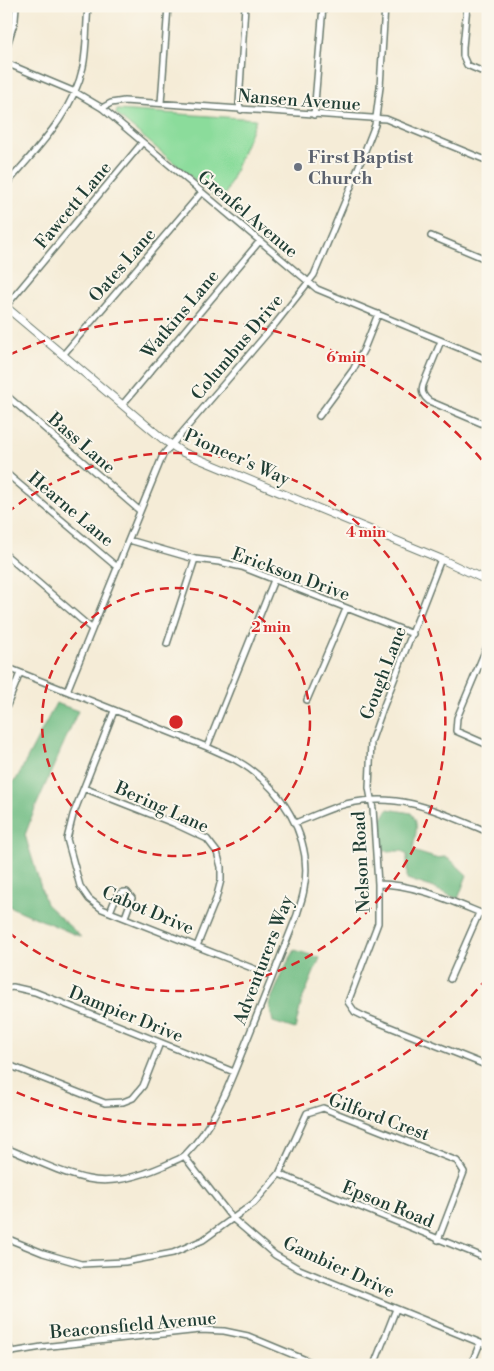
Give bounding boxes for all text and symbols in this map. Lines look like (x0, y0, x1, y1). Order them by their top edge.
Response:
street label: Nansen Avenue (236, 85, 361, 116)
place label: First Baptist Church (308, 146, 414, 190)
street label: Fawcett Lane (30, 157, 117, 254)
marker: First Baptist Church (292, 161, 304, 173)
street label: Grenfel Avenue (193, 166, 303, 263)
street label: Oates Lane (84, 223, 161, 307)
street label: Watkins Lane (136, 265, 224, 364)
street label: Columbus Drive (186, 289, 289, 405)
text: 6 min (326, 348, 367, 367)
street label: Bass Lane (42, 407, 120, 479)
street label: Pioneer's Way (180, 424, 294, 491)
street label: Hearne Lane (23, 467, 118, 552)
text: 4 min (346, 523, 387, 542)
street label: Erickson Drive (229, 542, 353, 606)
text: 2 min (251, 618, 291, 637)
street label: Gough Lane (355, 623, 412, 723)
centre of rings (167, 713, 185, 731)
street label: Bering Lane (110, 776, 212, 838)
street label: Nelson Road (347, 810, 376, 913)
street label: Cabot Drive (98, 881, 197, 940)
street label: Adventurers Way (228, 892, 299, 1029)
street label: Dampier Drive (65, 981, 186, 1048)
street label: Gilford Crest (325, 1089, 433, 1147)
street label: Epson Road (339, 1176, 438, 1234)
street label: Gambier Drive (279, 1232, 398, 1303)
street label: Beaconsfield Avenue (48, 1307, 217, 1344)

